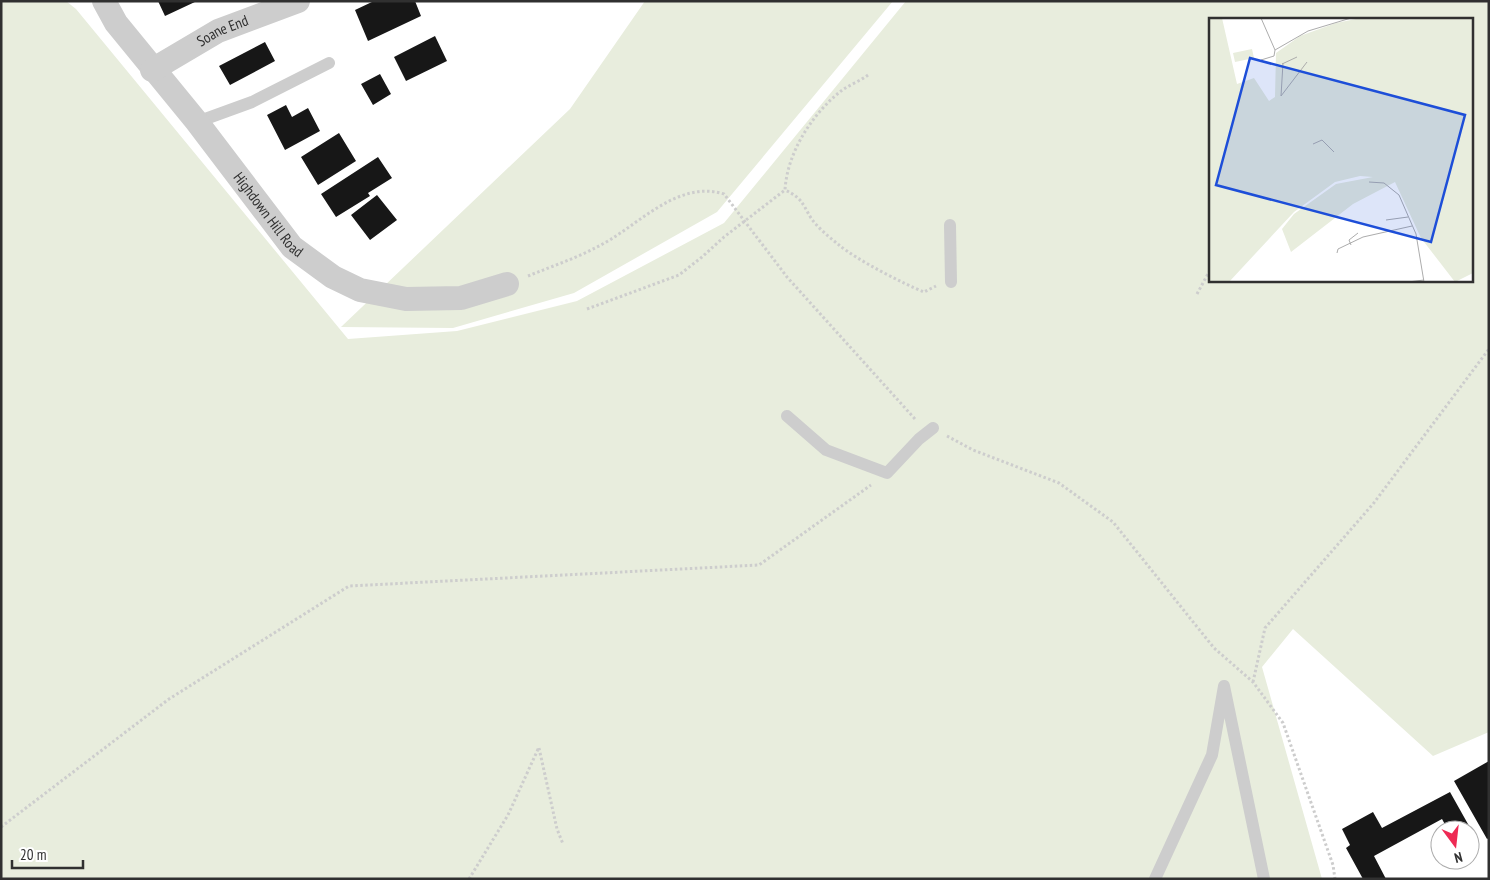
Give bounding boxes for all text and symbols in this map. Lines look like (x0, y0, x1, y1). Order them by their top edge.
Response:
street label: Soane End (193, 11, 251, 50)
inset map (1209, 18, 1472, 281)
street label: Highdown Hill Road (229, 168, 307, 261)
north arrow (1430, 820, 1480, 870)
scale bar (12, 838, 84, 870)
text: 20 m (20, 845, 46, 864)
text: N (1452, 848, 1464, 867)

